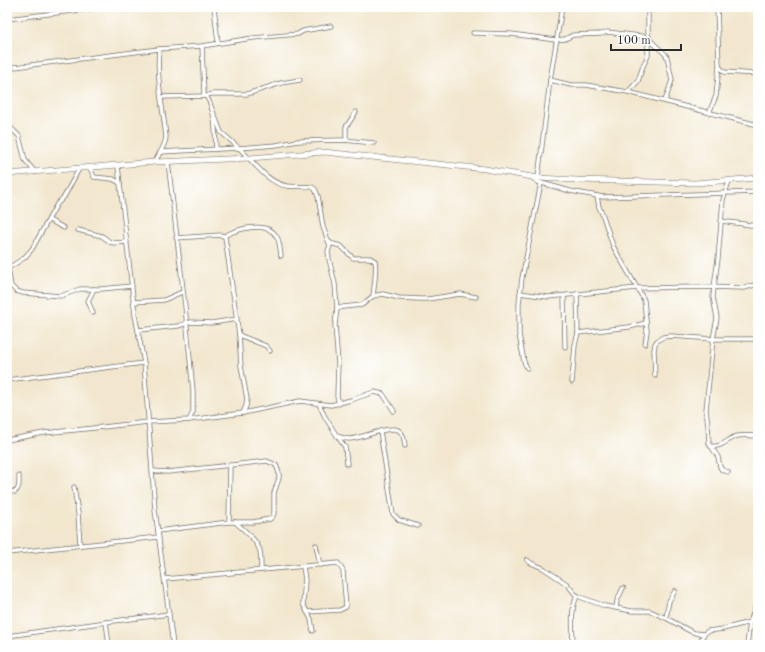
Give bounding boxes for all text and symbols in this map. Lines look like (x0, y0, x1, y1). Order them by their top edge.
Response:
scale bar (611, 26, 681, 52)
text: 100 m (617, 35, 651, 47)

